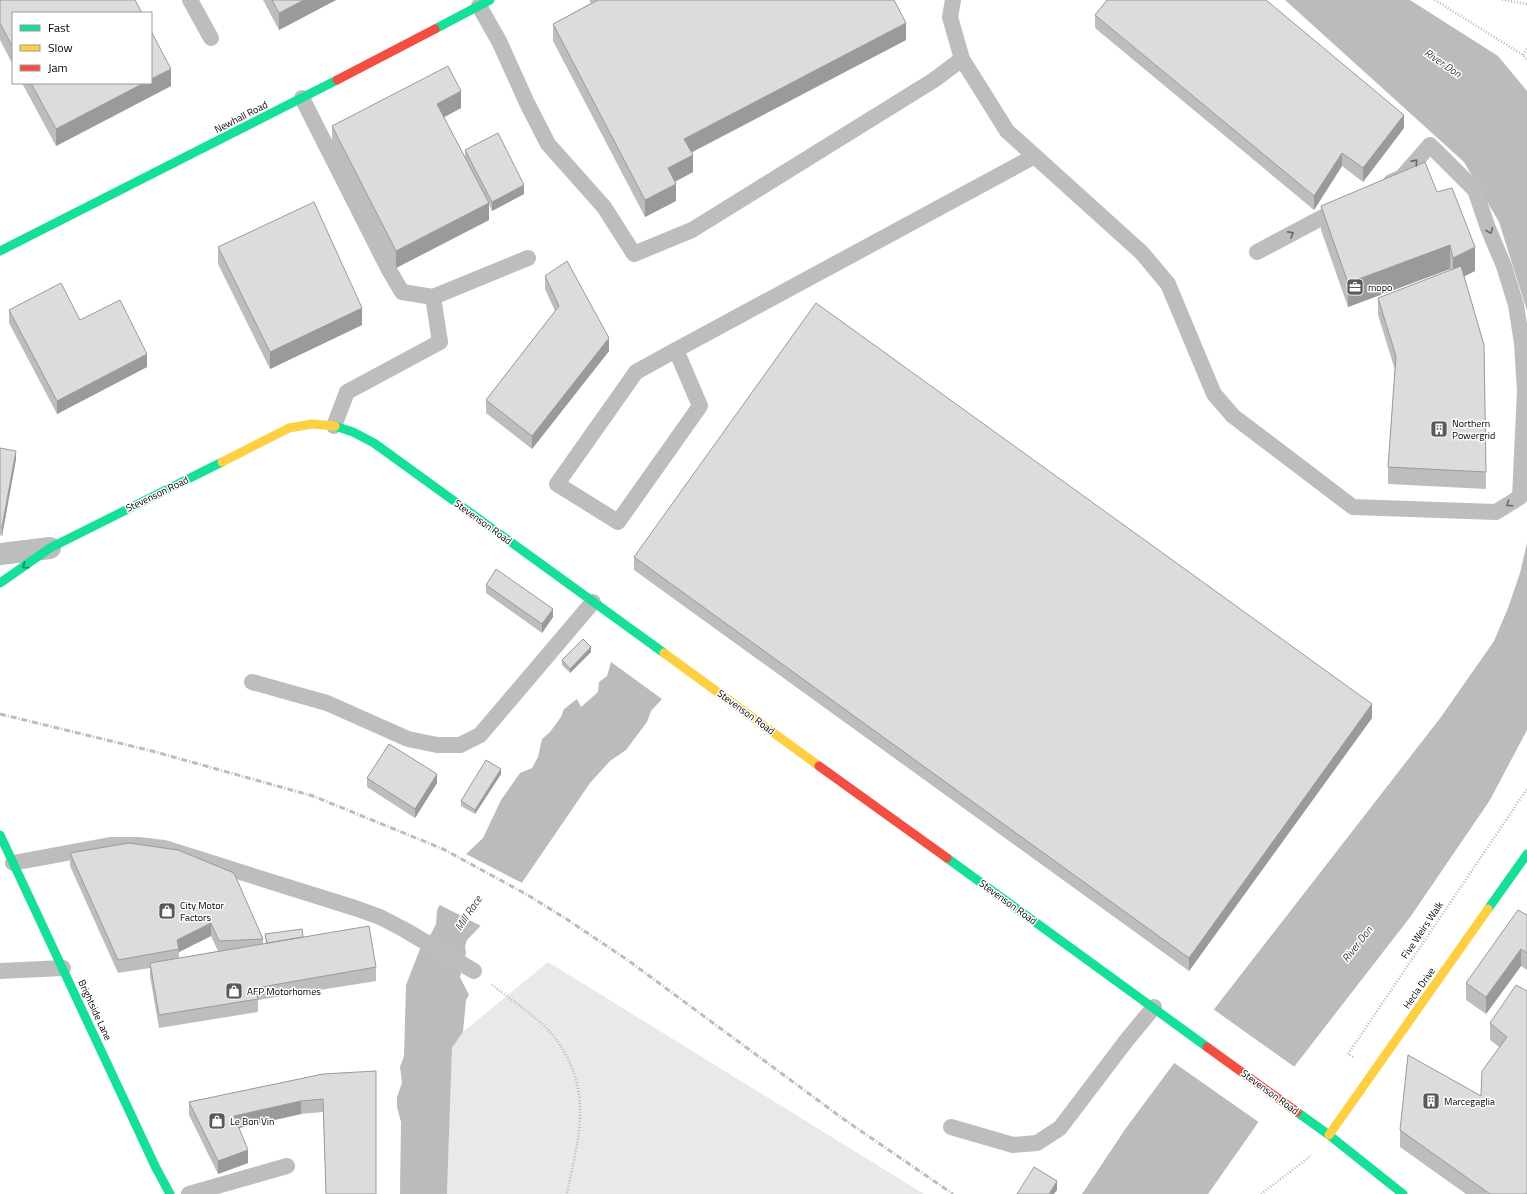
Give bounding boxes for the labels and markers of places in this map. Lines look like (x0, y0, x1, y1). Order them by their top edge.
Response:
office icon: mopo (1345, 277, 1365, 297)
place label: mopo (1368, 280, 1392, 295)
place label: Northern Powergrid (1452, 416, 1495, 443)
building icon: Northern Powergrid (1429, 419, 1449, 439)
place label: City Motor Factors (180, 898, 225, 925)
shop icon: City Motor Factors (157, 901, 177, 921)
shop icon: AFP Motorhomes (224, 981, 244, 1001)
place label: AFP Motorhomes (247, 984, 321, 999)
building icon: Marcegaglia (1421, 1091, 1441, 1111)
place label: Marcegaglia (1444, 1094, 1495, 1109)
shop icon: Le Bon Vin (207, 1111, 227, 1131)
place label: Le Bon Vin (230, 1114, 274, 1129)

